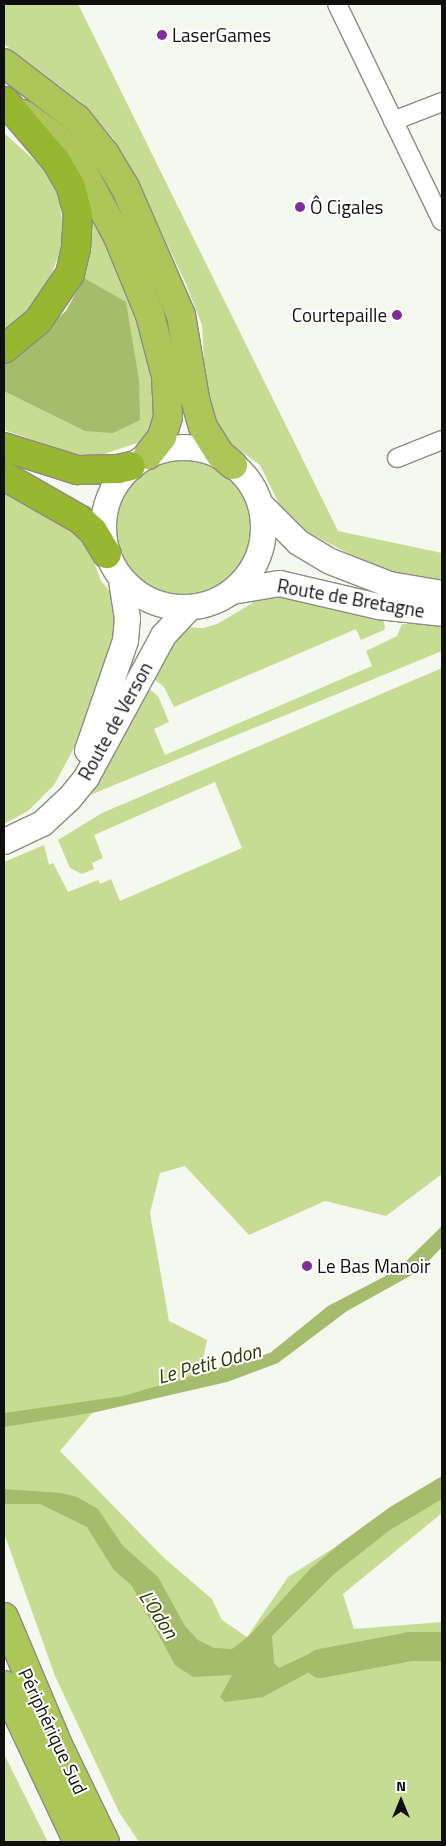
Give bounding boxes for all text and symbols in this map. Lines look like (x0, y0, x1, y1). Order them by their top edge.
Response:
place label: LaserGames (172, 24, 271, 46)
marker: LaserGames (156, 29, 168, 41)
place label: Ô Cigales (310, 196, 383, 218)
marker: Ô Cigales (294, 201, 306, 213)
place label: Courtepaille (292, 304, 387, 326)
marker: Courtepaille (391, 309, 403, 321)
street label: Route de Bretagne (276, 574, 426, 622)
street label: Route de Verson (73, 658, 157, 784)
place label: Le Bas Manoir (317, 1255, 430, 1277)
marker: Le Bas Manoir (301, 1260, 313, 1272)
water label: Le Petit Odon (155, 1338, 263, 1388)
water label: L'Odon (135, 1585, 183, 1643)
street label: Périphérique Sud (14, 1664, 92, 1798)
text: N (396, 1775, 406, 1796)
north arrow (376, 1776, 426, 1826)

